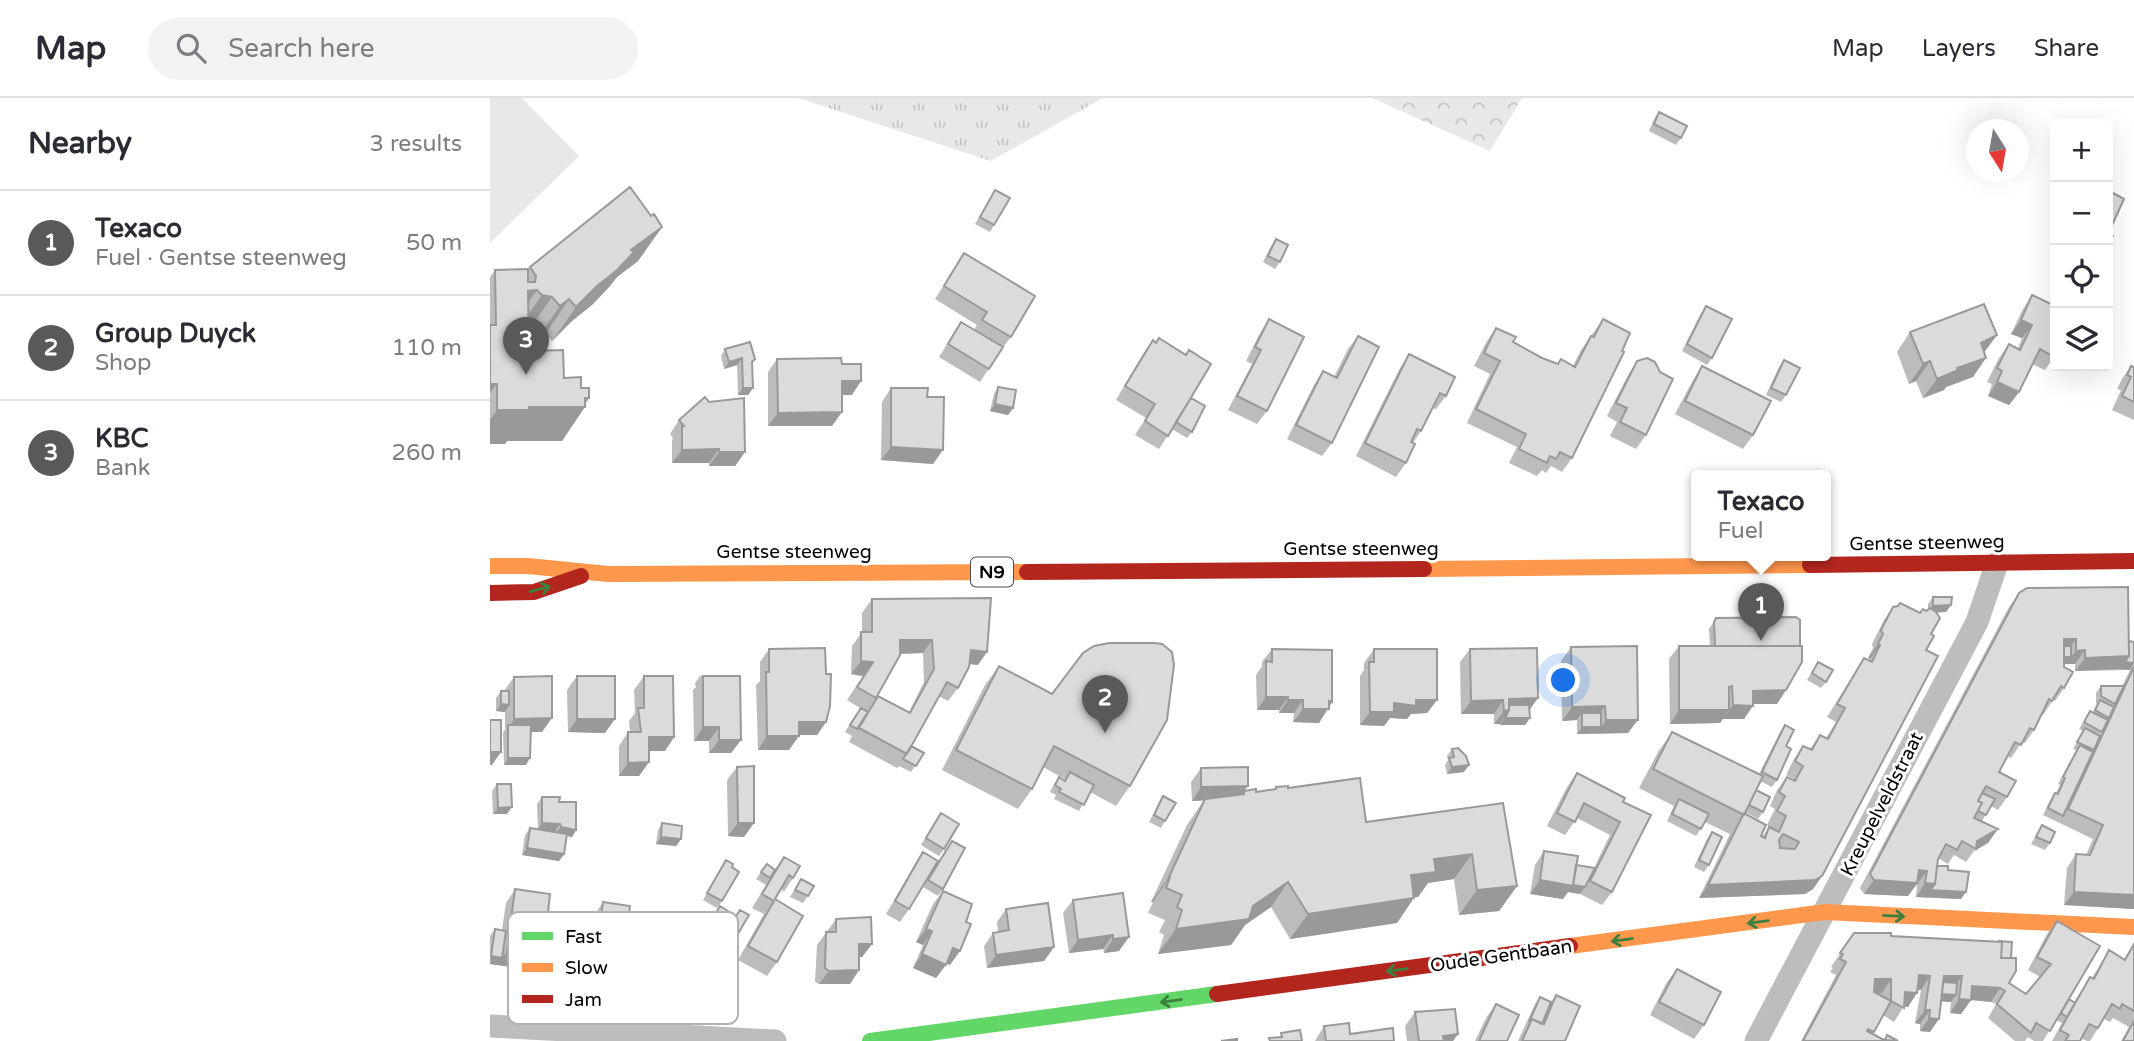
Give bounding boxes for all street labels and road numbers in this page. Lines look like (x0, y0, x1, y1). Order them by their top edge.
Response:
street label: Gentse steenweg (1849, 531, 2005, 555)
street label: Gentse steenweg (1283, 538, 1439, 560)
street label: Gentse steenweg (716, 541, 872, 563)
road number: N9 (971, 558, 1013, 586)
street label: Kreupelveldstraat (1836, 728, 1928, 880)
street label: Oude Gentbaan (1429, 935, 1573, 977)

